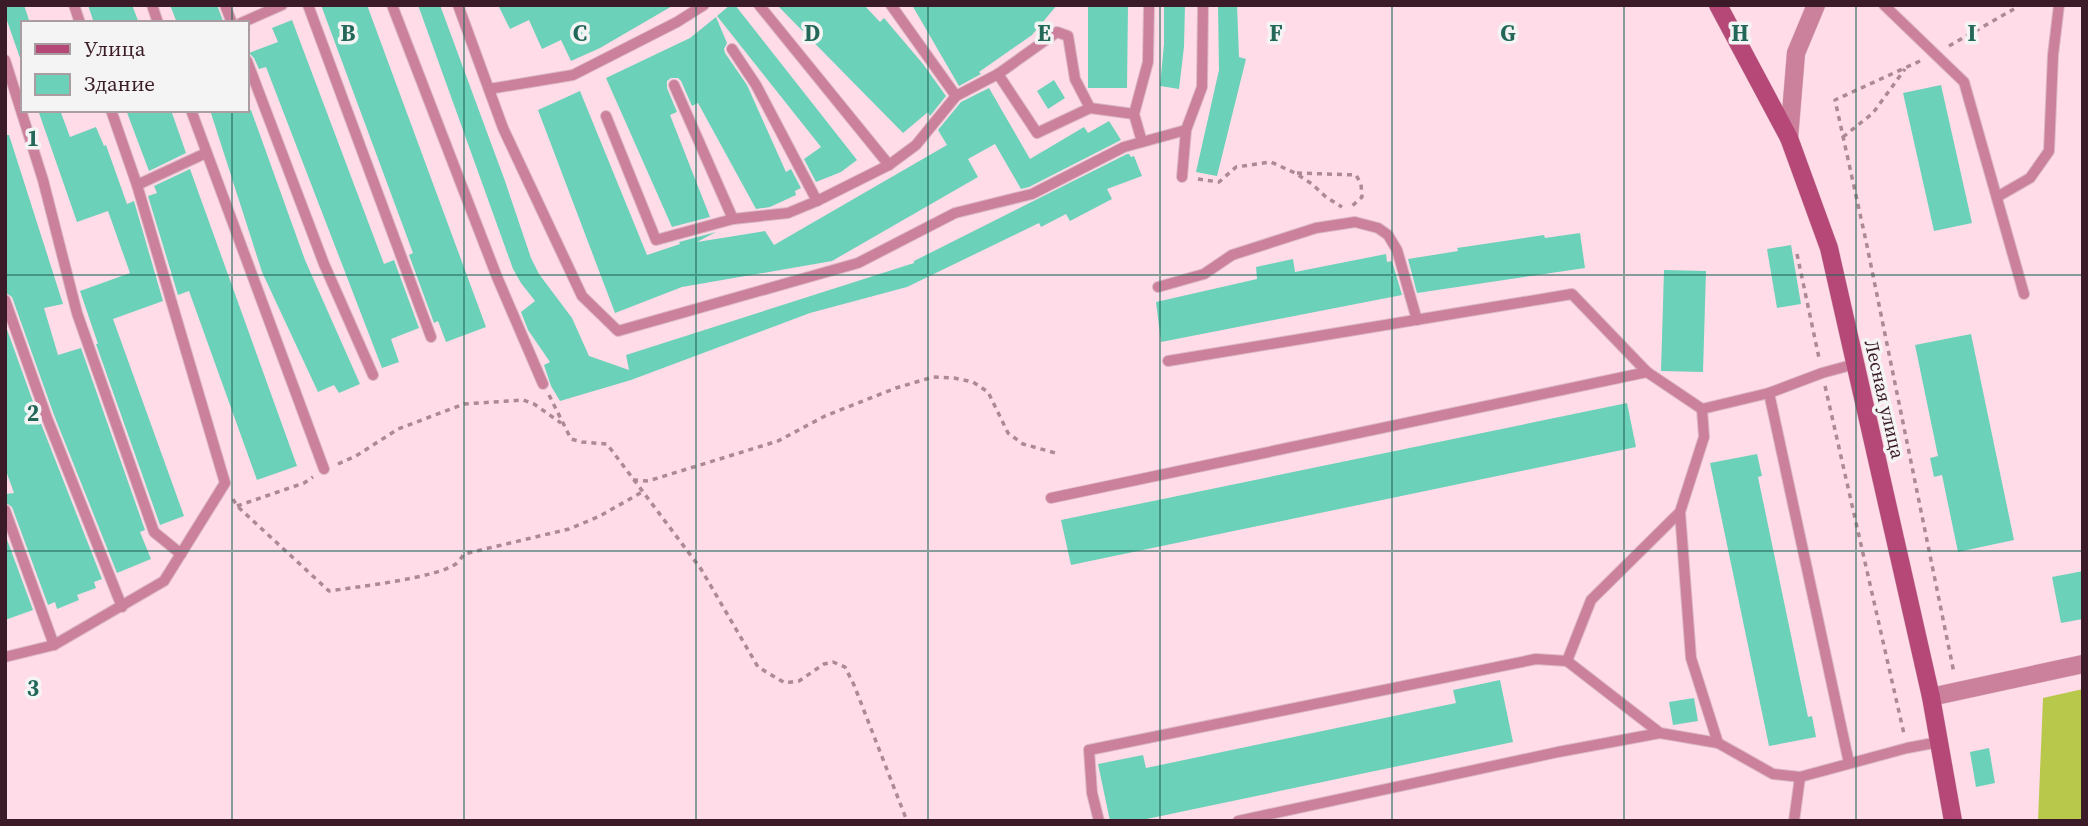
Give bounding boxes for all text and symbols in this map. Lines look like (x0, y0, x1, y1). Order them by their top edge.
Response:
text: B (341, 17, 356, 49)
text: C (573, 17, 587, 49)
text: D (804, 17, 820, 49)
text: E (1037, 17, 1051, 49)
text: F (1269, 17, 1283, 49)
text: G (1500, 17, 1516, 49)
text: H (1731, 17, 1749, 49)
text: I (1968, 17, 1977, 49)
legend (21, 21, 248, 112)
text: Улица (84, 34, 146, 63)
text: Здание (84, 69, 155, 98)
text: 1 (27, 122, 39, 154)
street label: Лесная улица (1859, 337, 1911, 461)
text: 2 (27, 397, 39, 429)
text: 3 (27, 672, 39, 704)

